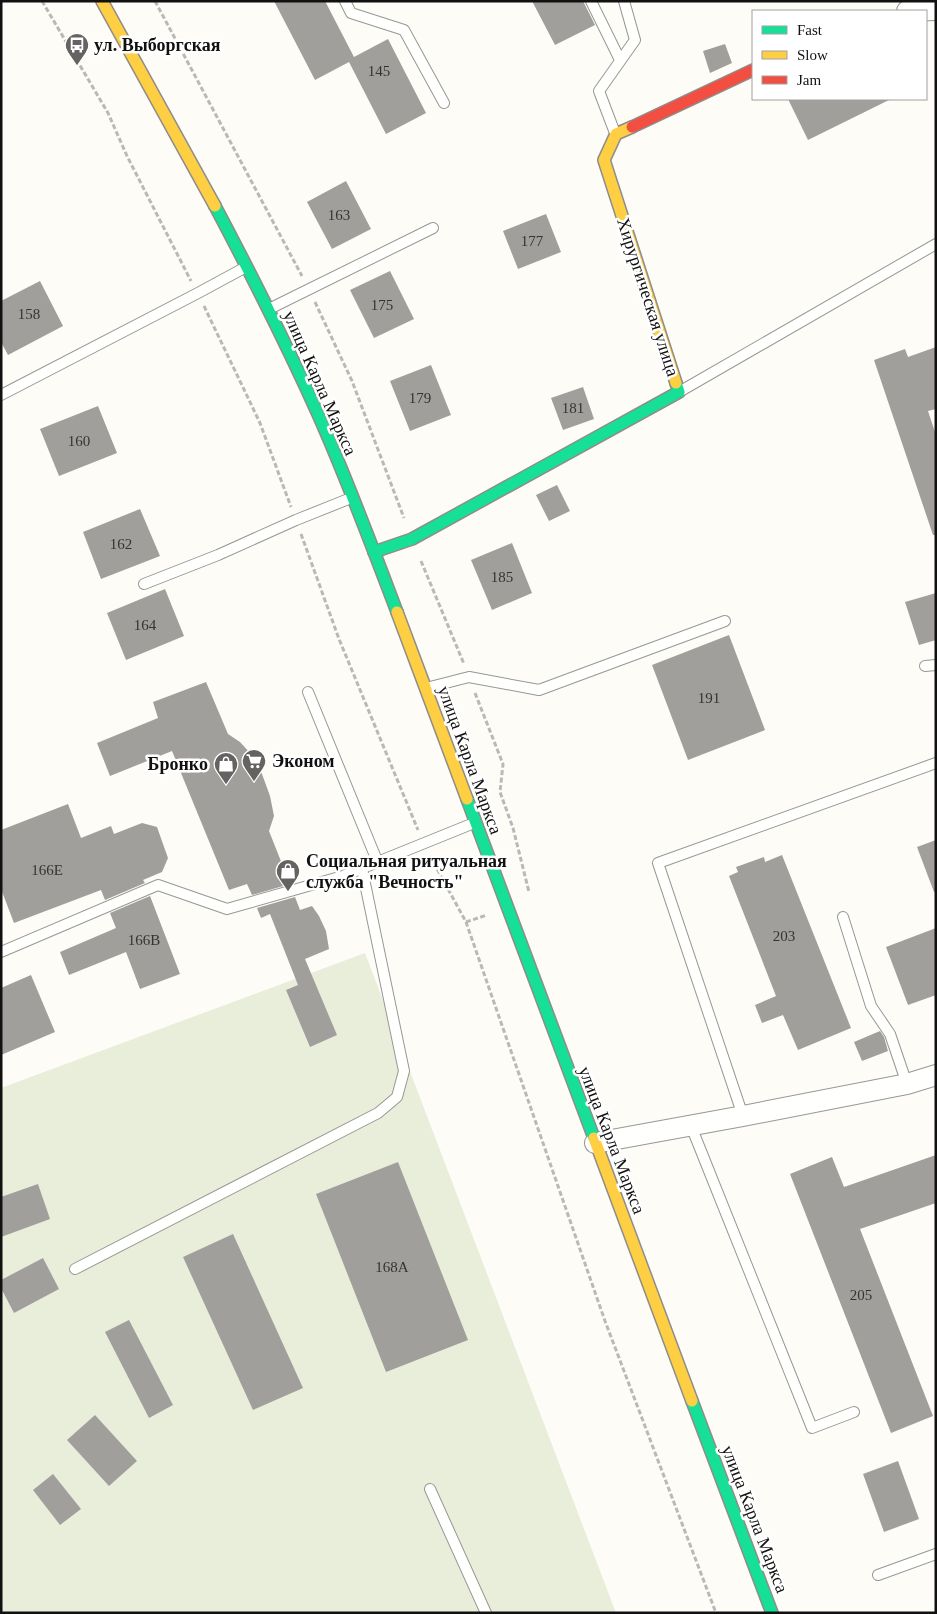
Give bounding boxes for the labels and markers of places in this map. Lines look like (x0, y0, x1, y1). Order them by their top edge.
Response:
bus stop icon: ул. Выборгская (64, 32, 90, 66)
place label: ул. Выборгская (94, 35, 221, 55)
supermarket icon: Эконом (241, 748, 267, 782)
shop icon: Бронко (213, 751, 239, 785)
place label: Эконом (272, 751, 335, 771)
place label: Бронко (148, 754, 208, 774)
place label: Социальная ритуальная служба "Вечность" (306, 851, 507, 892)
shop icon: Социальная ритуальная служба "Вечность" (275, 858, 301, 892)

